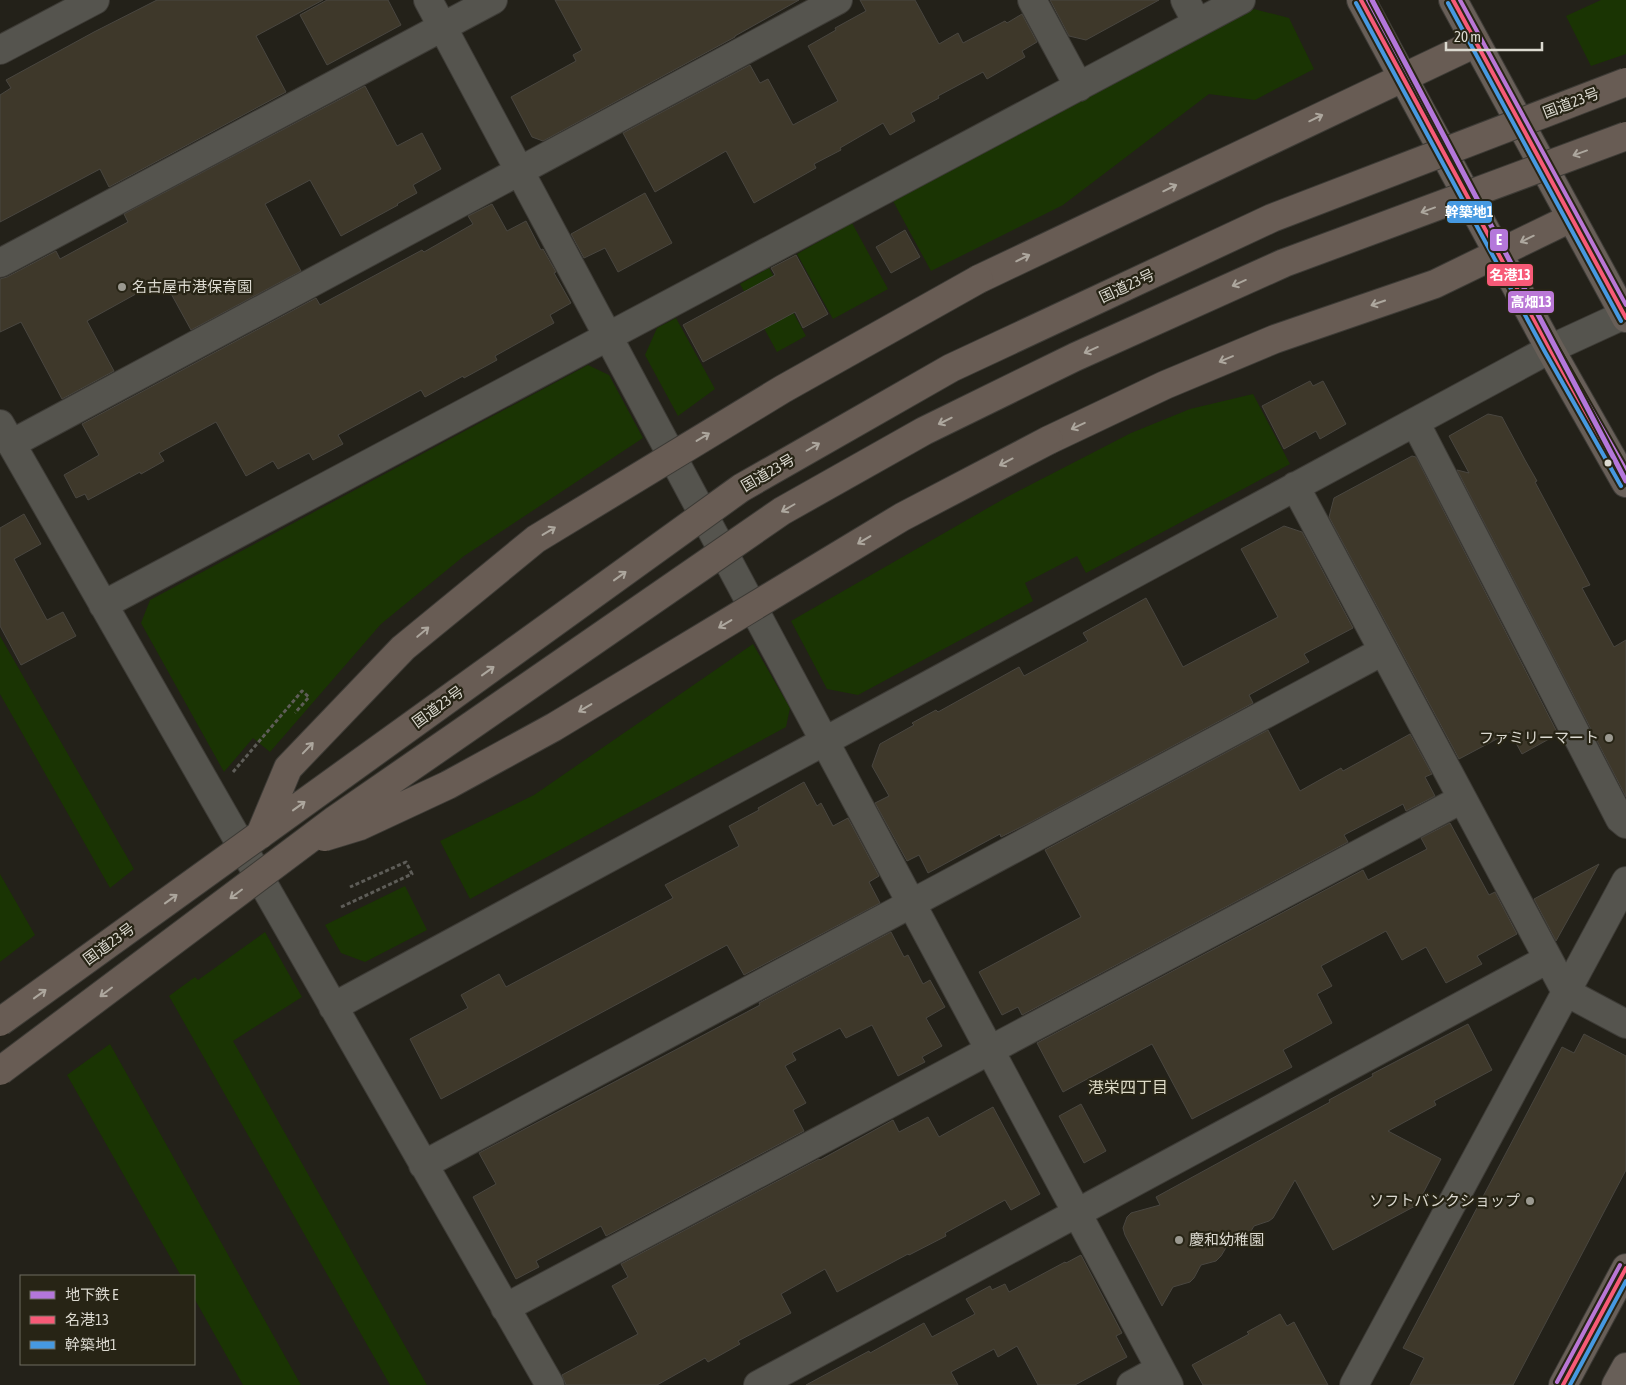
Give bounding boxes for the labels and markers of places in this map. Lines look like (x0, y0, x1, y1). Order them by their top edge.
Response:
place label: 名古屋市港保育園 (132, 278, 252, 295)
marker: 名古屋市港保育園 (116, 281, 128, 293)
unlabelled marker (1603, 458, 1613, 468)
place label: ファミリーマート (1479, 729, 1599, 746)
marker: ファミリーマート (1603, 732, 1615, 744)
place label: ソフトバンクショップ (1369, 1192, 1520, 1209)
marker: ソフトバンクショップ (1524, 1195, 1536, 1207)
place label: 慶和幼稚園 (1189, 1231, 1264, 1248)
marker: 慶和幼稚園 (1173, 1234, 1185, 1246)

